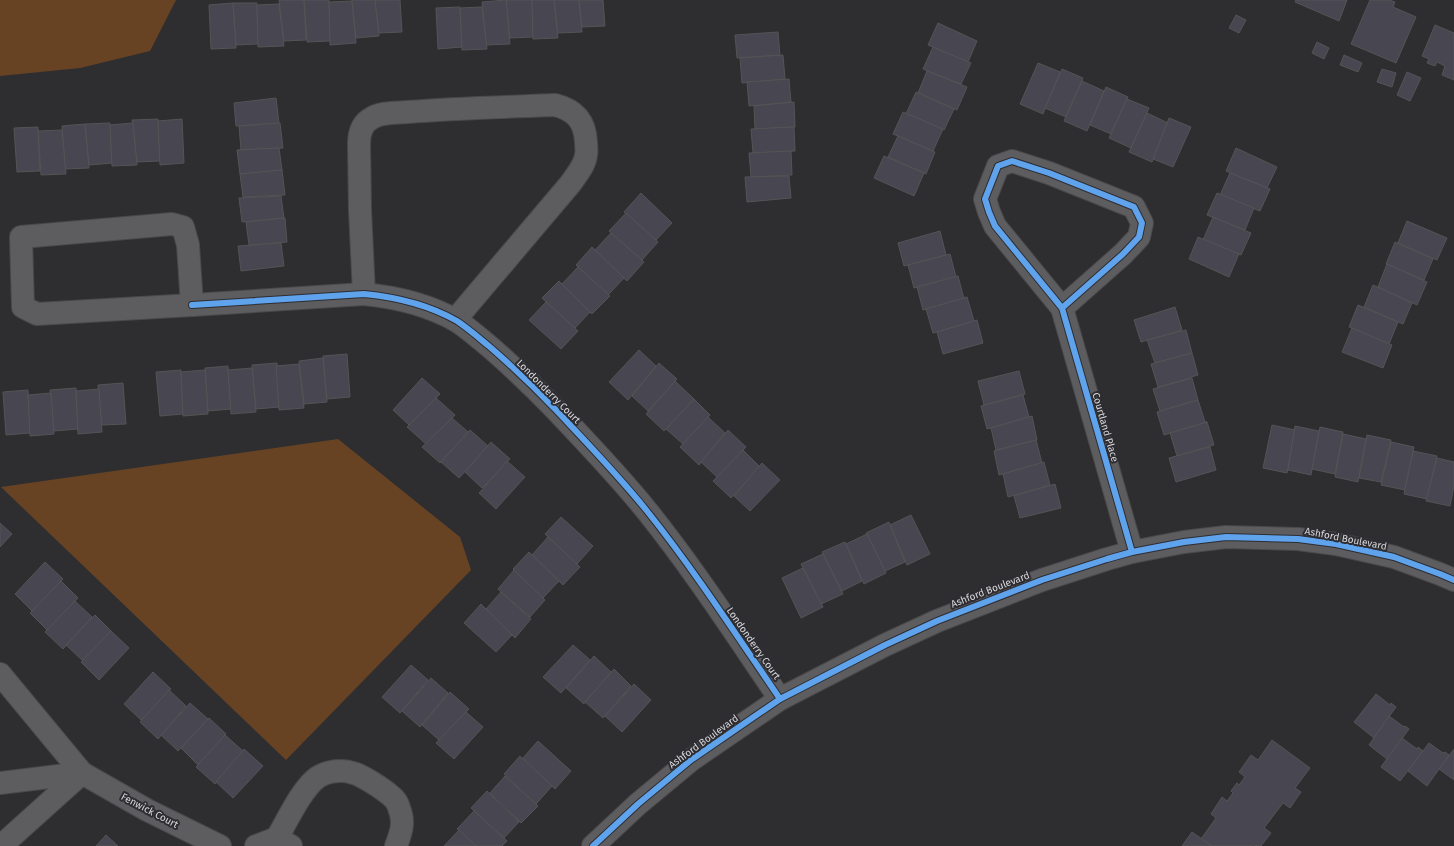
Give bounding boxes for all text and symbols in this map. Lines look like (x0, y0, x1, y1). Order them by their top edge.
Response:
street label: Londonderry Court (514, 357, 583, 426)
street label: Courtland Place (1089, 391, 1121, 463)
street label: Ashford Boulevard (1304, 525, 1388, 553)
street label: Ashford Boulevard (949, 569, 1031, 610)
street label: Londonderry Court (724, 605, 783, 682)
street label: Ashford Boulevard (666, 712, 741, 771)
street label: Fenwick Court (119, 791, 180, 831)

